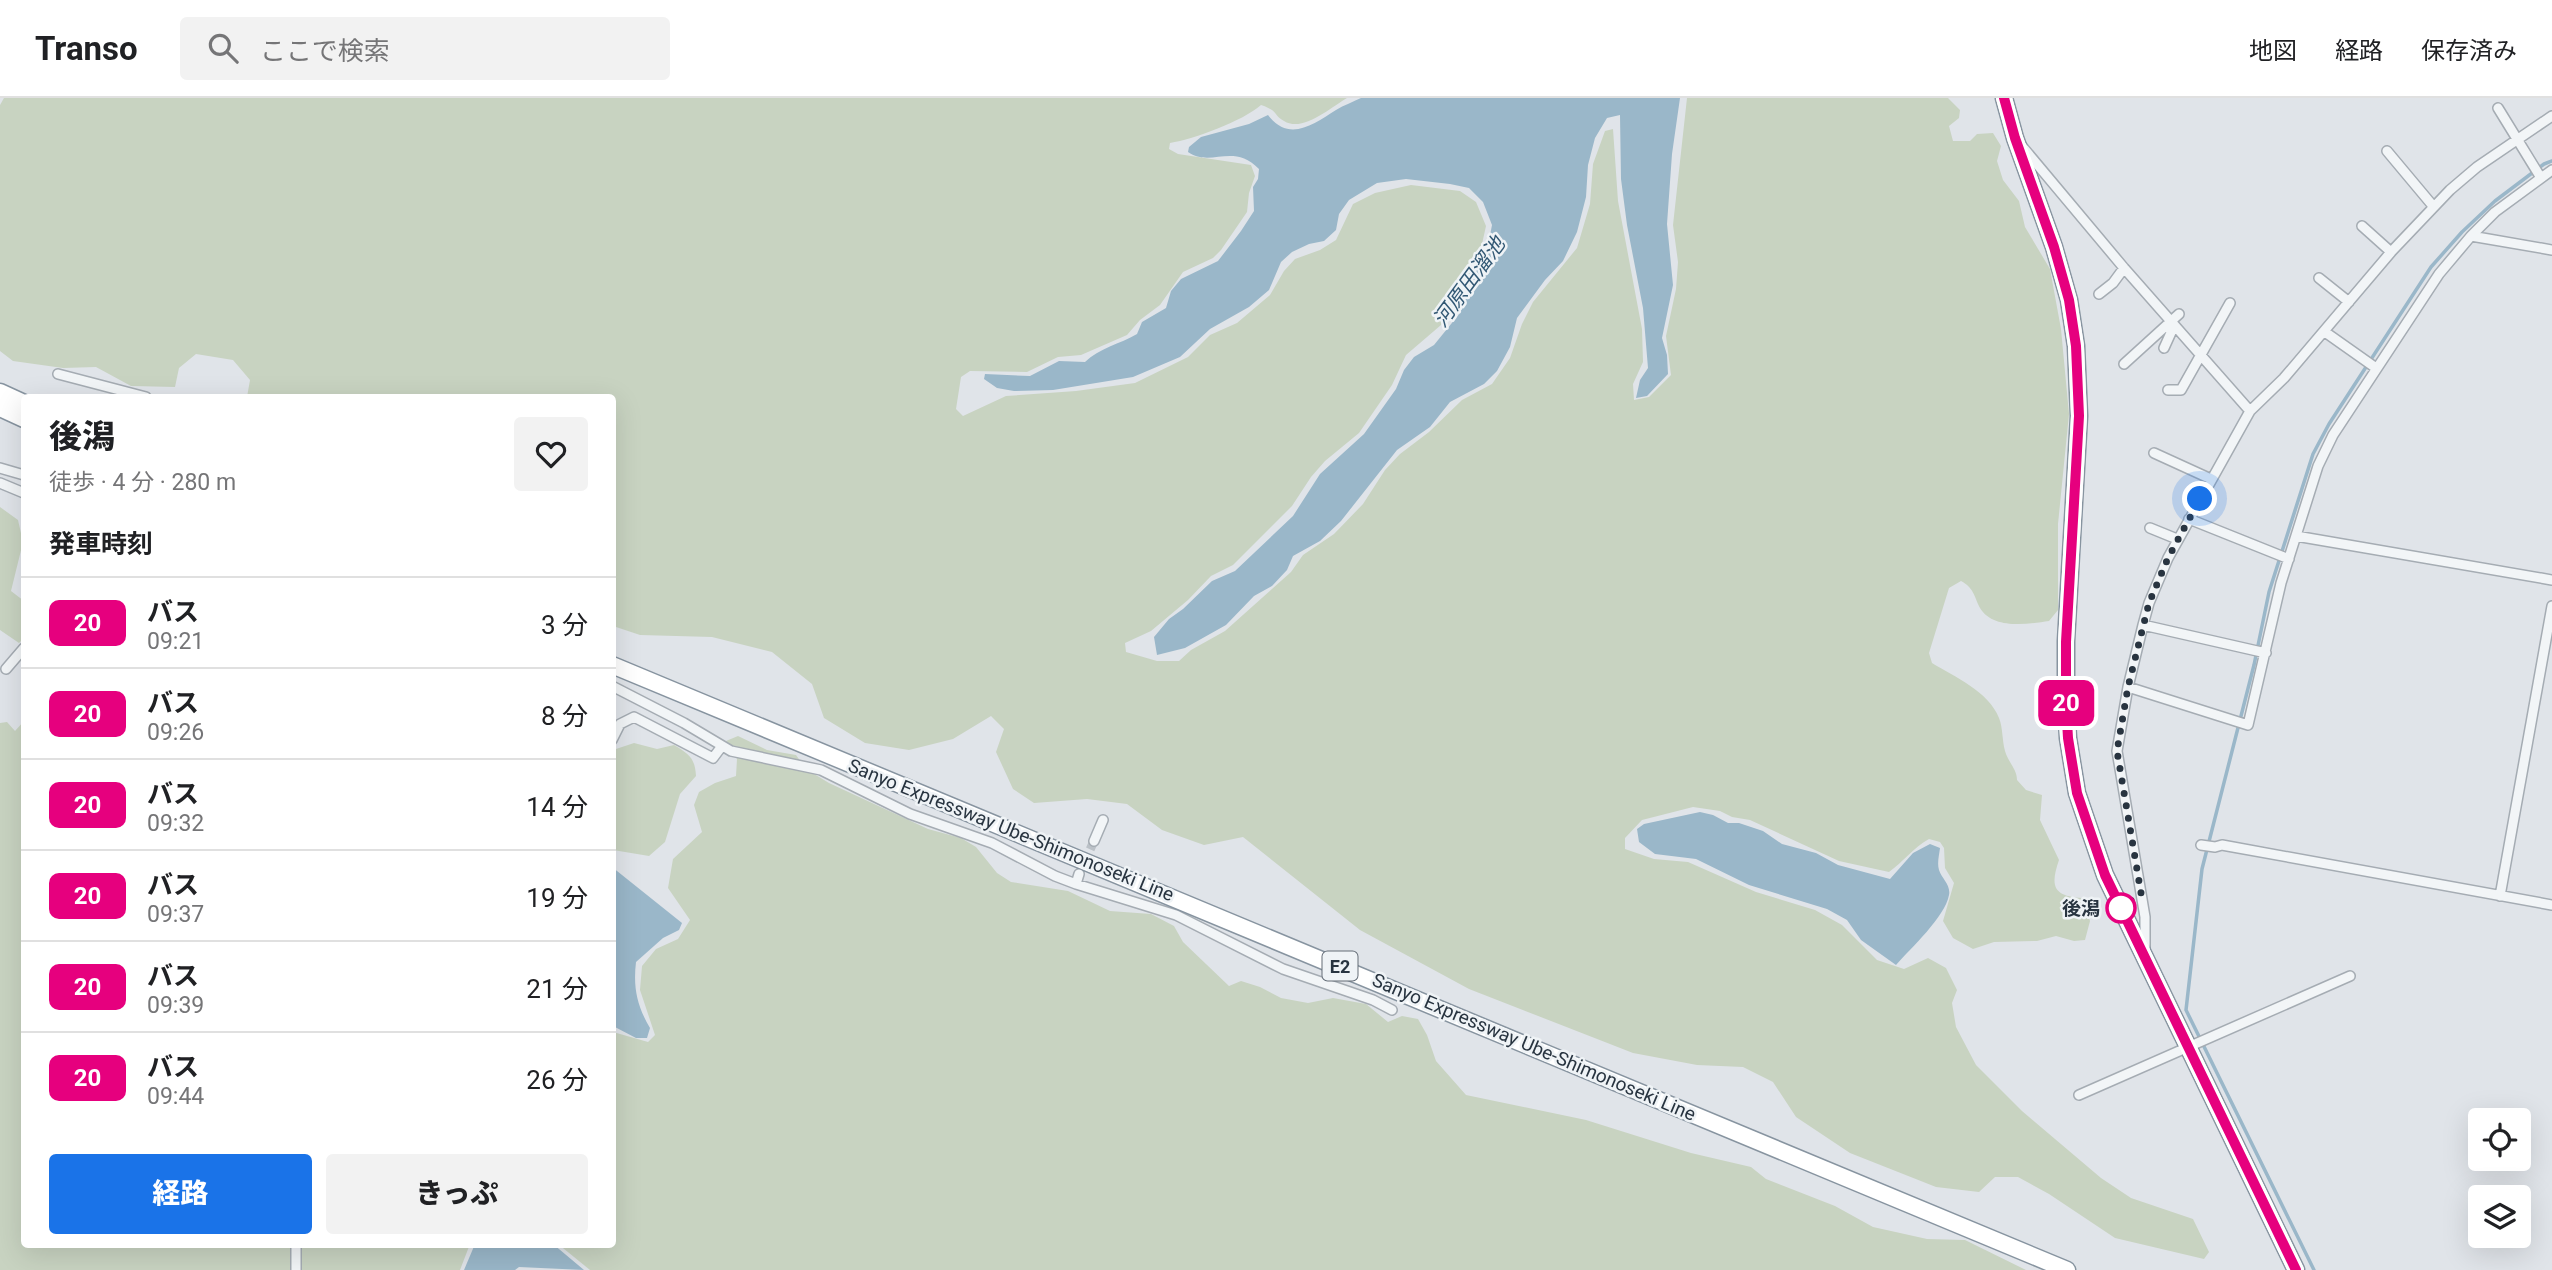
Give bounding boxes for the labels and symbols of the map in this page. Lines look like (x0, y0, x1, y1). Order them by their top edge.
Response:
water label: 河原田溜池 (1428, 231, 1511, 332)
your location (2182, 481, 2217, 516)
line badge: 20 (2035, 680, 2098, 726)
street label: Sanyo Expressway Ube-Shimonoseki Line (845, 754, 1177, 906)
marker: 後潟 (2106, 893, 2136, 923)
place label: 後潟 (2062, 897, 2100, 920)
road number: E2 (1322, 952, 1358, 980)
street label: Sanyo Expressway Ube-Shimonoseki Line (1369, 968, 1699, 1126)

